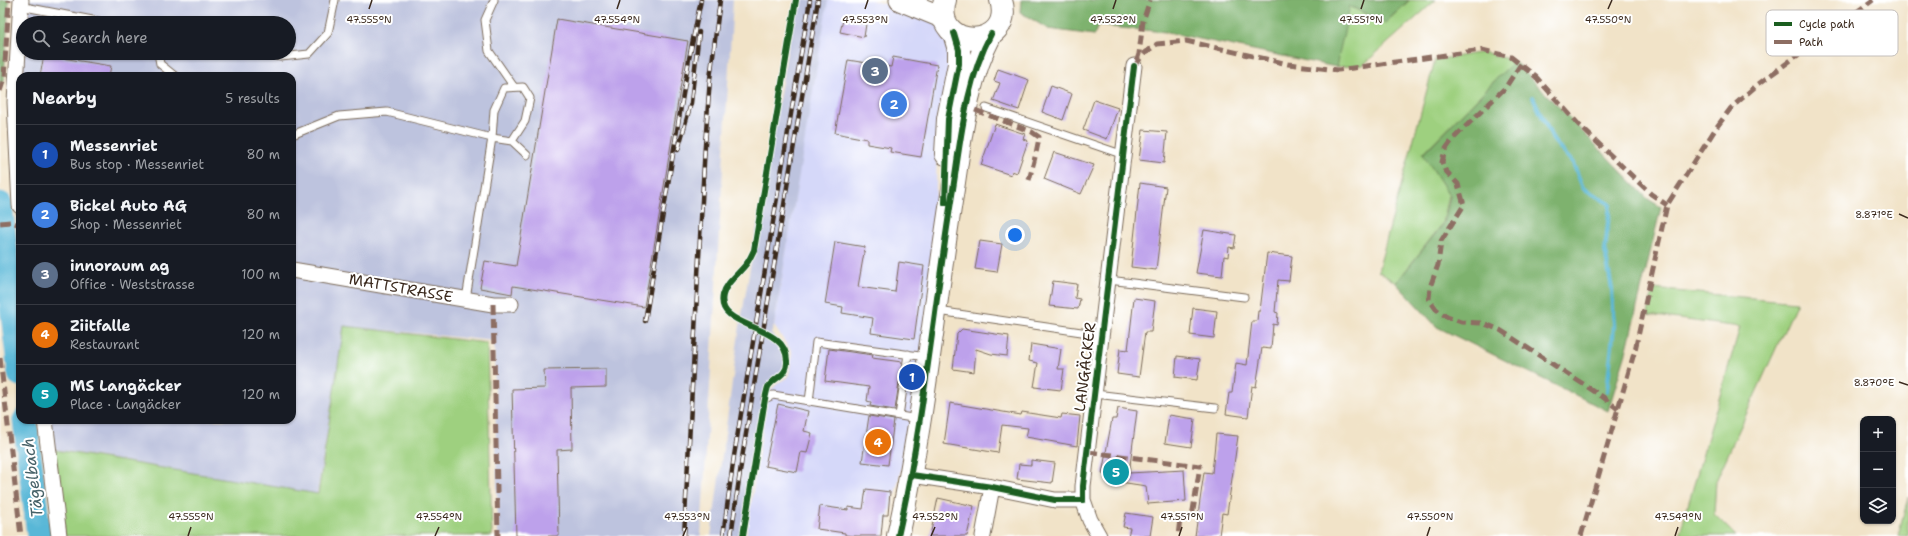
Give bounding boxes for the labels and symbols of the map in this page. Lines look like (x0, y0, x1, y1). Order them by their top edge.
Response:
legend (1766, 10, 1898, 56)
text: 47.555°N (346, 13, 392, 26)
text: 47.554°N (594, 13, 640, 26)
text: 47.553°N (842, 13, 888, 26)
text: 47.552°N (1090, 13, 1136, 26)
text: 47.551°N (1339, 13, 1383, 26)
text: 47.550°N (1585, 13, 1631, 26)
text: Cycle path (1799, 17, 1855, 32)
text: Path (1799, 35, 1823, 50)
pin: 3 (862, 56, 888, 86)
pin: 2 (881, 89, 907, 119)
text: 8.871°E (1855, 208, 1893, 221)
your location (1005, 225, 1025, 245)
street label: MATTSTRASSE (347, 269, 455, 307)
street label: LANGÄCKER (1070, 321, 1100, 413)
pin: 1 (899, 362, 925, 392)
text: 8.870°E (1854, 376, 1894, 389)
pin: 4 (865, 427, 891, 457)
water label: Tägelbach (17, 437, 48, 519)
pin: 5 (1103, 457, 1129, 487)
text: 47.555°N (168, 510, 214, 523)
text: 47.554°N (416, 510, 462, 523)
text: 47.553°N (664, 510, 710, 523)
text: 47.552°N (912, 510, 958, 523)
text: 47.551°N (1160, 510, 1204, 523)
text: 47.550°N (1407, 510, 1453, 523)
text: 47.549°N (1654, 510, 1702, 523)

